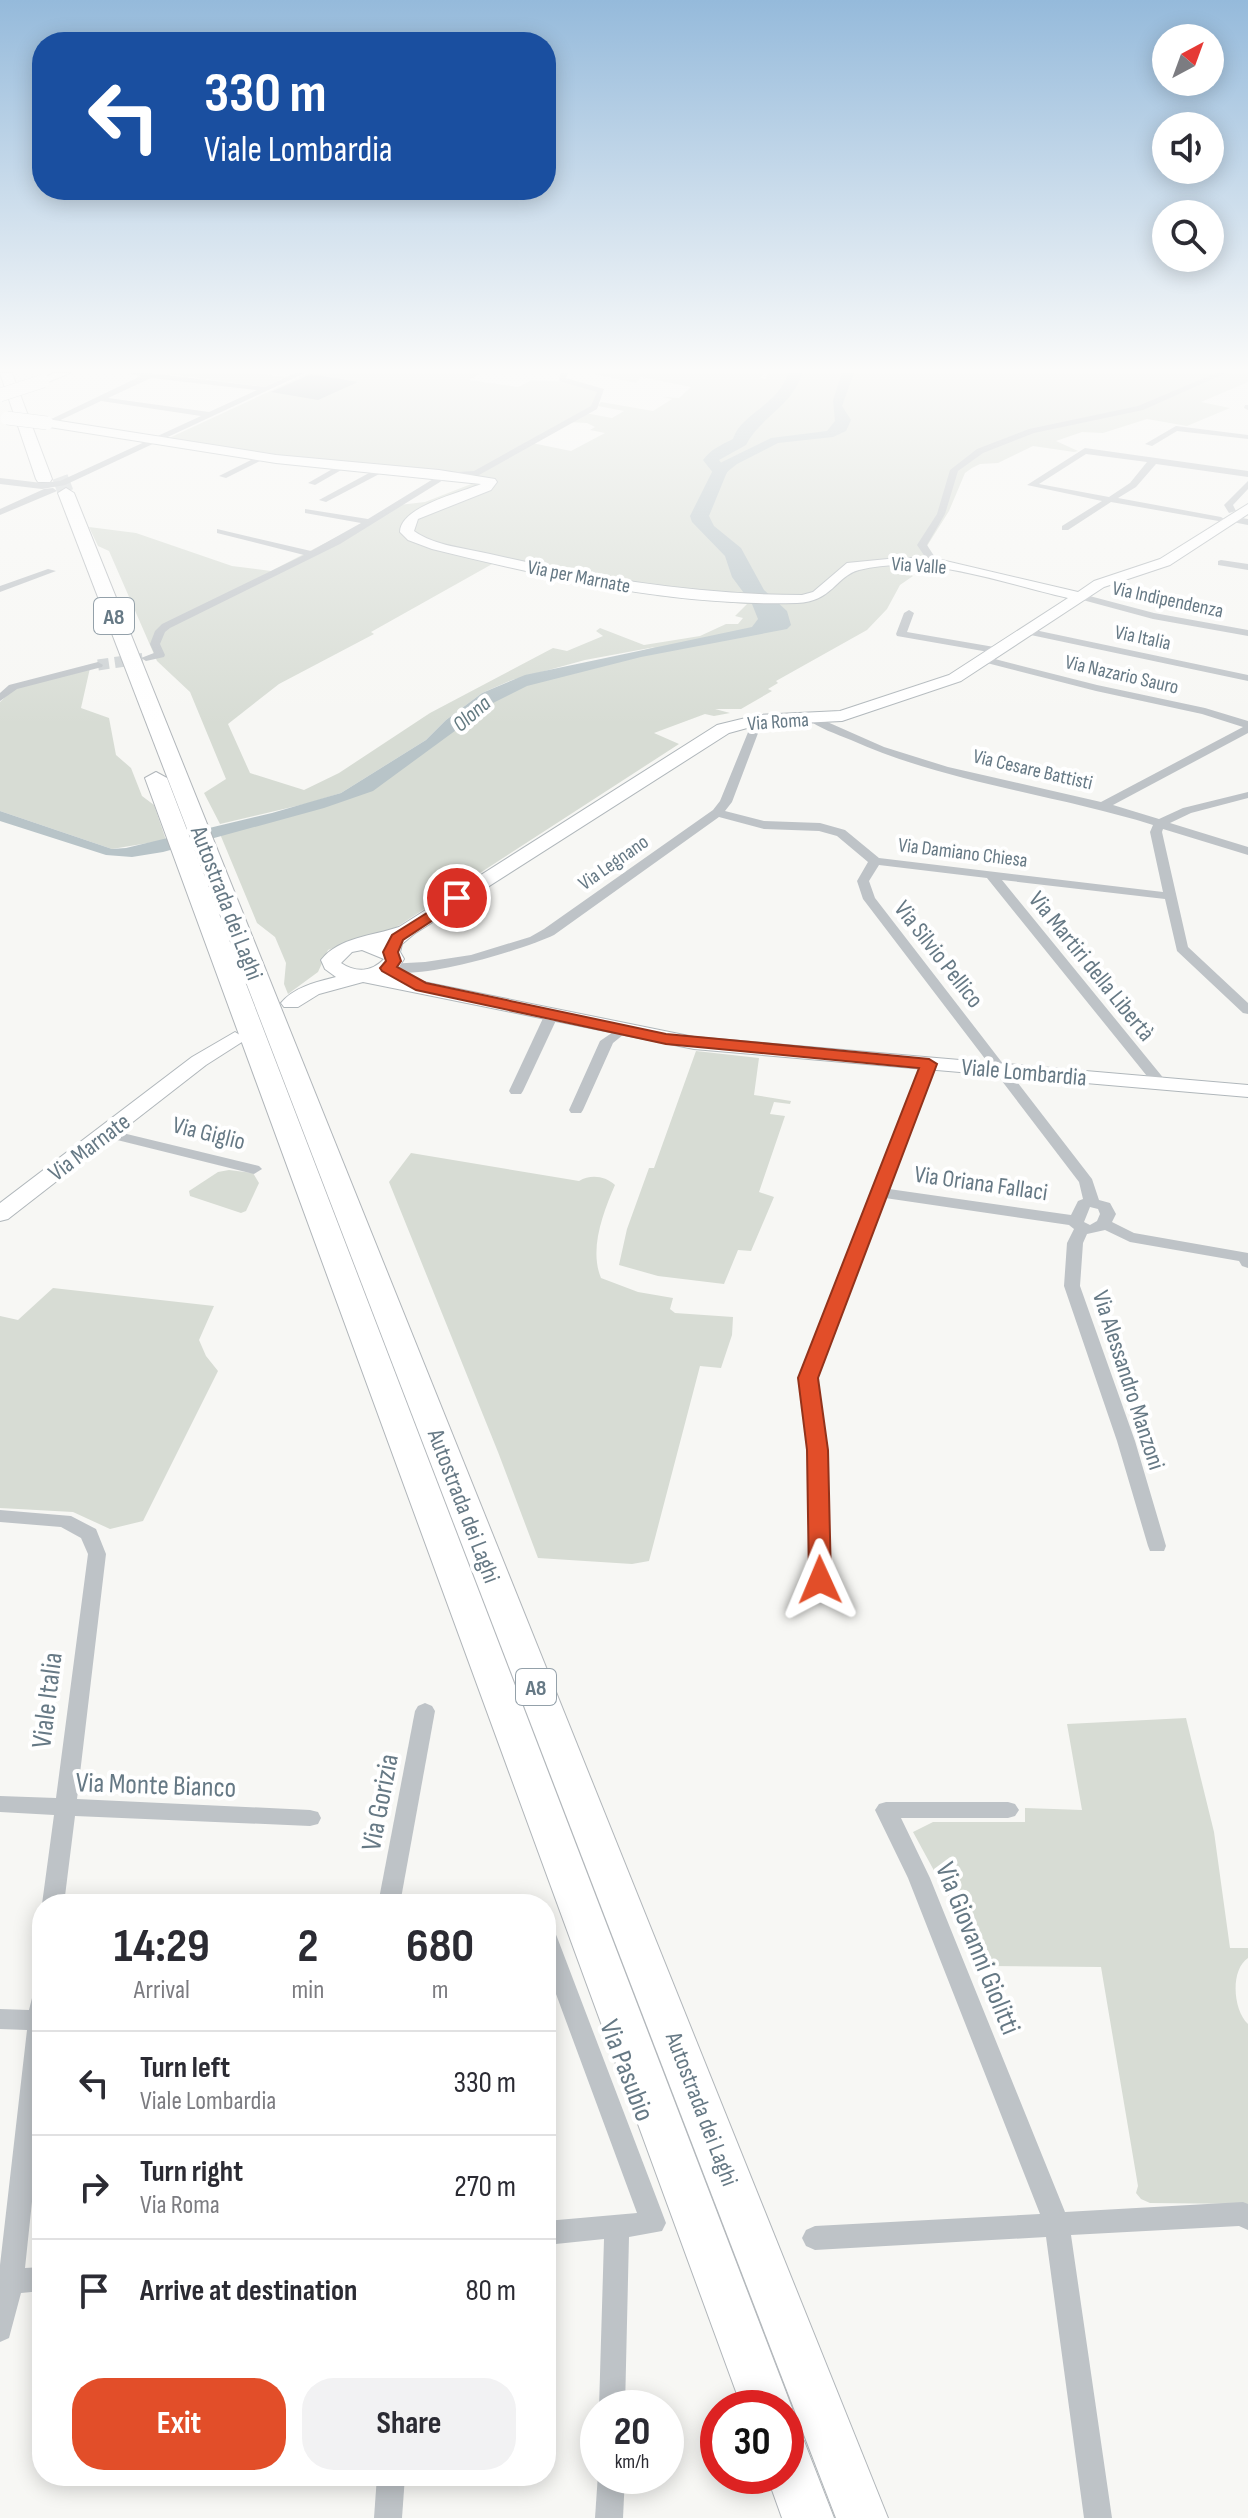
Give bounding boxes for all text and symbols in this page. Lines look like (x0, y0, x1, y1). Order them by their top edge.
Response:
north arrow (1152, 24, 1224, 96)
map controls (1152, 24, 1224, 272)
text: 330 m (204, 61, 327, 128)
icon: left (72, 64, 176, 168)
button: sound (1152, 112, 1224, 184)
text: Viale Lombardia (204, 129, 393, 172)
button: search (1152, 200, 1224, 272)
street label: Via Valle (891, 552, 947, 580)
street label: Via per Marnate (525, 555, 632, 599)
street label: Via Indipendenza (1110, 576, 1226, 623)
road number: A8 (94, 598, 134, 634)
street label: Via Italia (1112, 620, 1173, 656)
street label: Via Nazario Sauro (1063, 650, 1181, 700)
water label: Olona (447, 690, 497, 738)
street label: Via Roma (747, 708, 810, 736)
street label: Via Cesare Battisti (971, 745, 1095, 795)
street label: Autostrada dei Laghi (184, 821, 269, 984)
street label: Via Legnano (574, 830, 653, 896)
street label: Via Damiano Chiesa (897, 833, 1029, 873)
pin (423, 864, 491, 932)
icon: arrive (435, 876, 479, 920)
street label: Via Martiri della Libertà (1022, 886, 1161, 1047)
street label: Via Silvio Pellico (888, 895, 989, 1014)
street label: Viale Lombardia (960, 1053, 1088, 1092)
street label: Via Marnate (43, 1107, 136, 1188)
street label: Via Giglio (170, 1110, 248, 1156)
street label: Via Oriana Fallaci (912, 1160, 1049, 1207)
street label: Via Alessandro Manzoni (1086, 1287, 1171, 1473)
street label: Autostrada dei Laghi (421, 1424, 506, 1587)
position arrow (778, 1538, 862, 1622)
street label: Viale Italia (25, 1650, 70, 1750)
road number: A8 (516, 1669, 556, 1705)
street label: Via Gorizia (355, 1751, 406, 1854)
street label: Via Monte Bianco (75, 1766, 237, 1805)
street label: Via Giovanni Giolitti (928, 1858, 1027, 2039)
text: 14:29 (114, 1918, 210, 1975)
text: 2 (297, 1918, 318, 1975)
text: 680 (406, 1918, 474, 1975)
text: Arrival (134, 1975, 190, 2006)
text: min (292, 1975, 324, 2006)
text: m (432, 1975, 448, 2006)
street label: Via Pasubio (592, 2015, 661, 2126)
street label: Autostrada dei Laghi (659, 2027, 744, 2190)
text: Turn left (140, 2050, 230, 2086)
icon: left (72, 2061, 116, 2105)
text: 330 m (453, 2065, 516, 2101)
text: Viale Lombardia (140, 2086, 276, 2117)
text: Turn right (140, 2154, 243, 2190)
icon: right (72, 2165, 116, 2209)
text: 270 m (454, 2169, 516, 2205)
text: Via Roma (140, 2190, 220, 2221)
icon: arrive (72, 2269, 116, 2313)
text: Arrive at destination (140, 2273, 357, 2309)
text: 80 m (465, 2273, 516, 2309)
button: Exit (72, 2378, 286, 2470)
button: Share (302, 2378, 516, 2470)
speed limit sign: 30 (700, 2390, 804, 2494)
text: 20 (614, 2408, 650, 2456)
text: km/h (615, 2450, 649, 2474)

